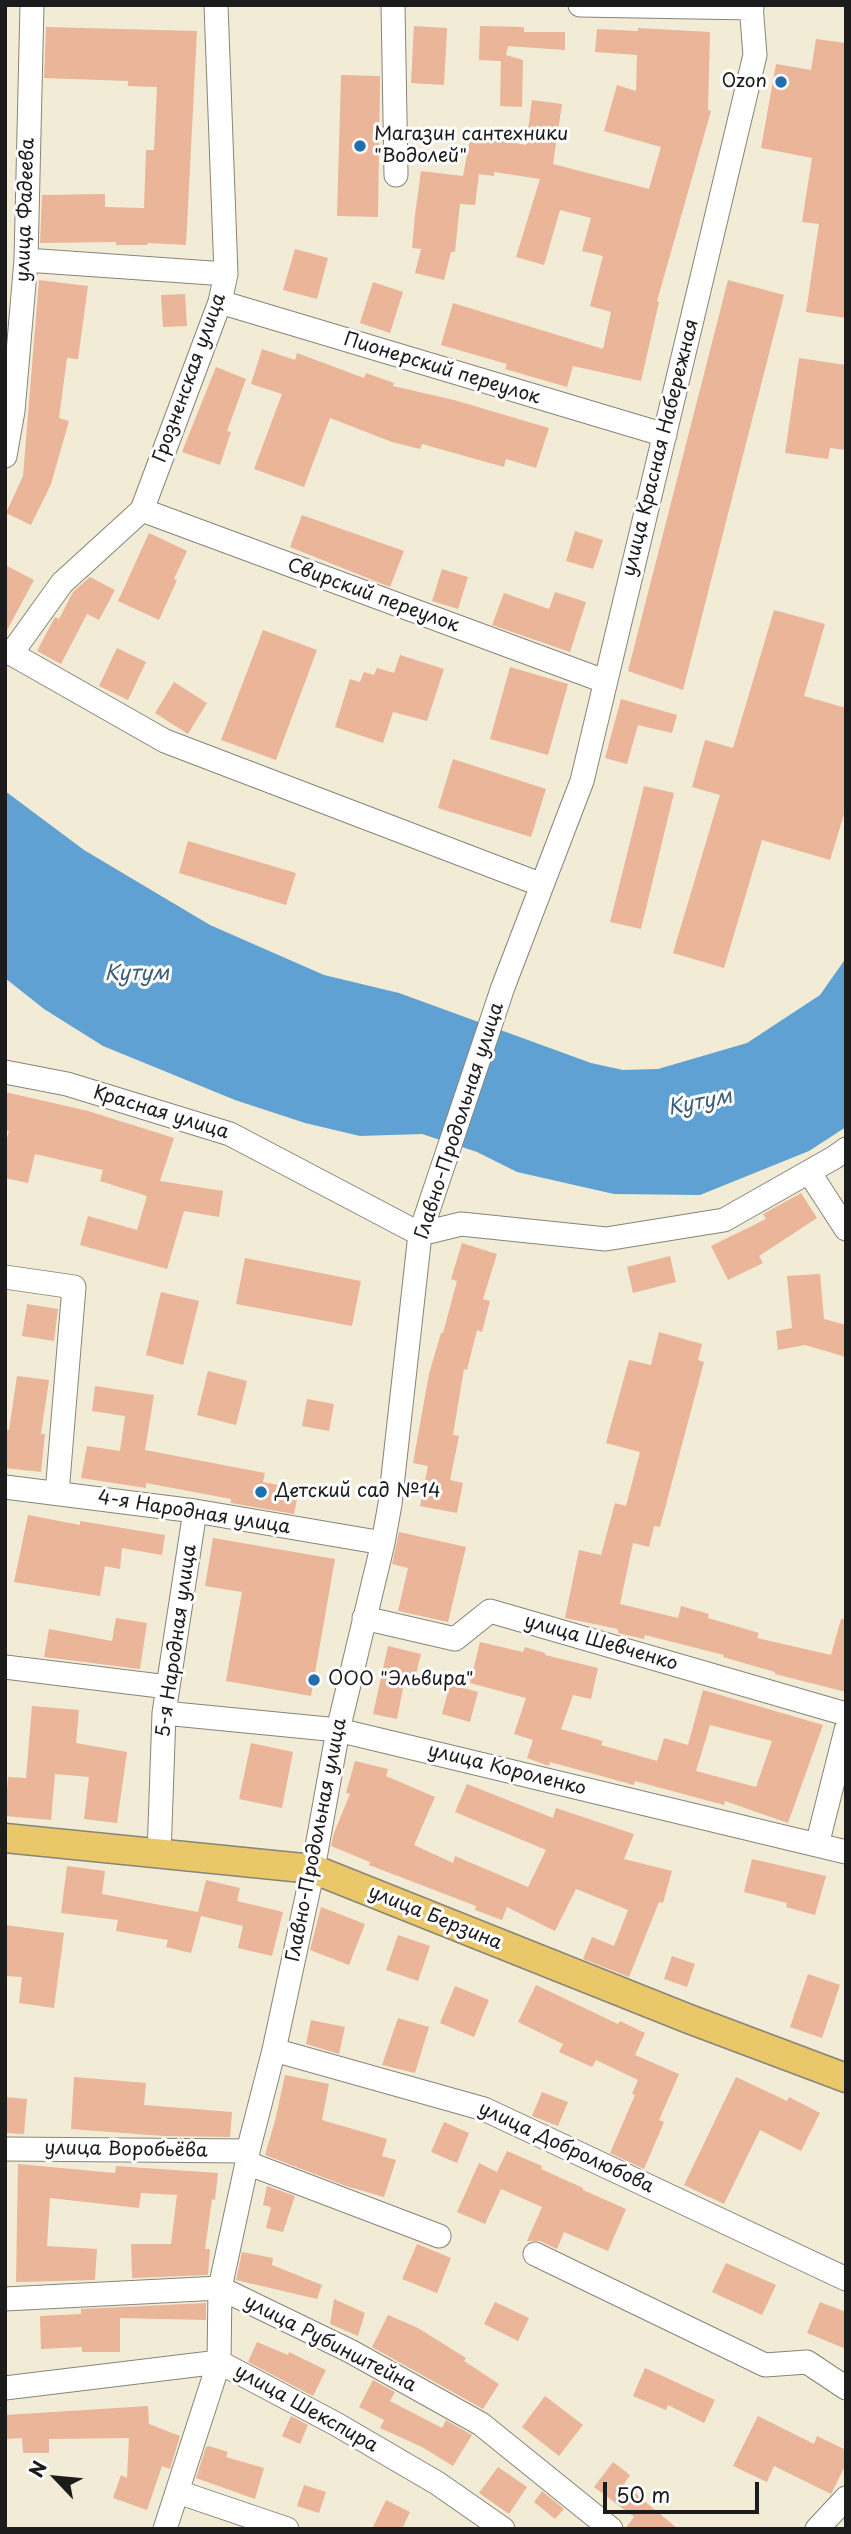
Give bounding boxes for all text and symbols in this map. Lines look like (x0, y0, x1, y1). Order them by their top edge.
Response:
place label: Ozon (722, 71, 767, 93)
marker: Ozon (773, 74, 789, 90)
place label: Магазин сантехники "Водолей" (374, 124, 568, 168)
street label: улица Фадеева (12, 138, 40, 282)
marker: Магазин сантехники "Водолей" (352, 138, 368, 154)
street label: Грозненская улица (149, 290, 231, 466)
street label: улица Красная Набережная (618, 317, 704, 579)
street label: Пионерский переулок (341, 328, 543, 410)
street label: Свирский переулок (284, 554, 462, 638)
water label: Кутум (105, 961, 169, 987)
street label: Главно-Продольная улица (411, 1000, 509, 1242)
street label: Красная улица (90, 1082, 232, 1144)
water label: Кутум (666, 1084, 734, 1122)
place label: Детский сад №14 (275, 1481, 441, 1503)
marker: Детский сад №14 (253, 1484, 269, 1500)
street label: 4-я Народная улица (96, 1487, 292, 1539)
street label: 5-я Народная улица (152, 1543, 202, 1739)
street label: улица Шевченко (522, 1610, 680, 1676)
place label: ООО "Эльвира" (328, 1669, 474, 1691)
marker: ООО "Эльвира" (306, 1672, 322, 1688)
street label: Главно-Продольная улица (282, 1716, 352, 1964)
street label: улица Короленко (426, 1739, 588, 1801)
street label: улица Берзина (365, 1881, 505, 1955)
street label: улица Добролюбова (475, 2097, 657, 2199)
street label: улица Воробьёва (44, 2137, 208, 2163)
street label: улица Рубинштейна (240, 2291, 420, 2397)
street label: улица Шекспира (231, 2360, 381, 2458)
north arrow (21, 2443, 91, 2513)
text: N (21, 2456, 53, 2482)
scale bar (606, 2468, 762, 2512)
text: 50 m (616, 2478, 670, 2510)

